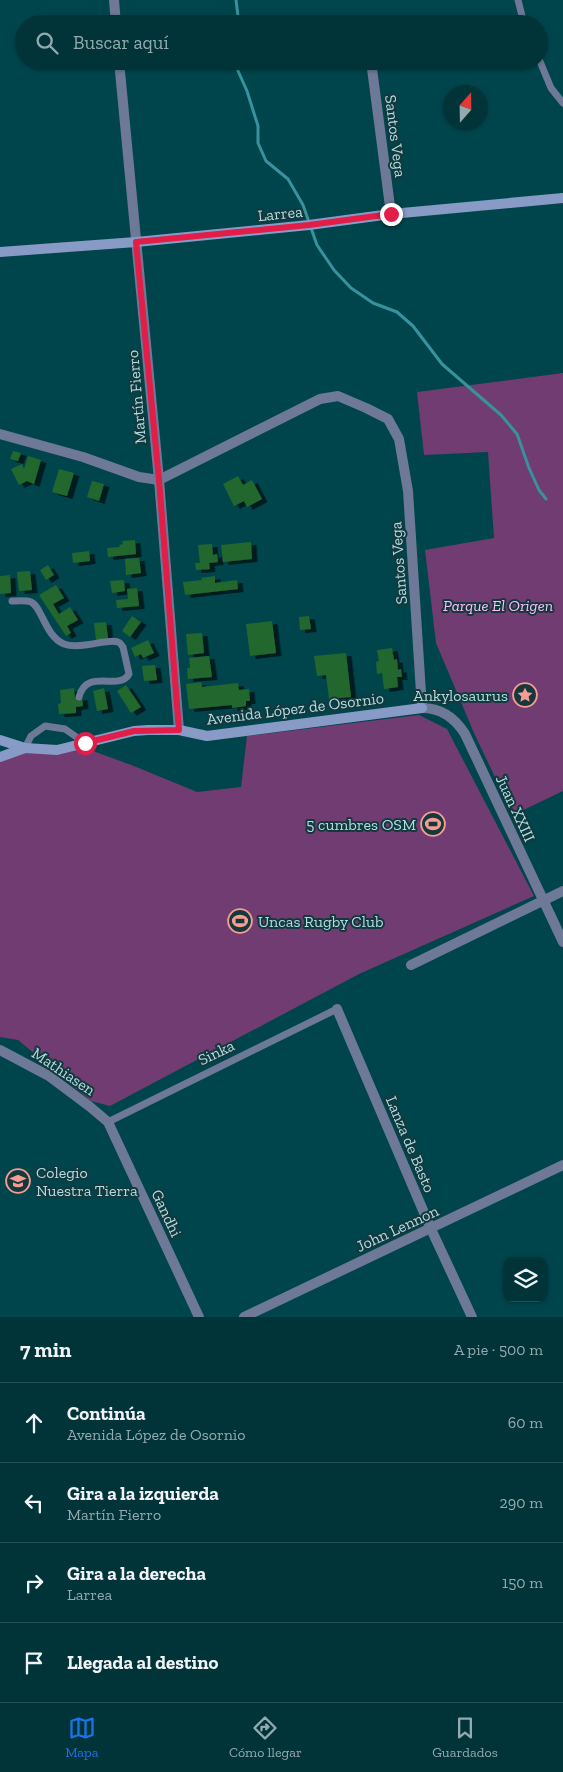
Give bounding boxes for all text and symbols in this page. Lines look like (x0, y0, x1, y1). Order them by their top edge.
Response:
search box (15, 15, 548, 70)
icon: search (33, 29, 61, 57)
text: Buscar aquí (73, 31, 169, 54)
north arrow (443, 85, 488, 130)
street label: Santos Vega (381, 94, 410, 179)
street label: Larrea (257, 202, 304, 225)
route end (380, 203, 403, 226)
street label: Martín Fierro (123, 349, 150, 445)
street label: Santos Vega (386, 521, 411, 605)
park label: Parque El Origen (443, 596, 553, 615)
place icon: Ankylosaurus (512, 682, 538, 708)
place label: Ankylosaurus (413, 686, 508, 705)
street label: Avenida López de Osornio (205, 688, 385, 729)
route start (74, 732, 97, 755)
street label: Juan XXIII (492, 772, 539, 845)
sports icon: 5 cumbres OSM (420, 811, 446, 837)
place label: 5 cumbres OSM (306, 815, 416, 834)
sports icon: Uncas Rugby Club (227, 908, 253, 934)
place label: Uncas Rugby Club (258, 912, 383, 931)
street label: Sinka (195, 1035, 238, 1069)
street label: Mathiasen (28, 1043, 100, 1100)
street label: Lanza de Basto (382, 1093, 439, 1195)
place label: Colegio Nuestra Tierra (36, 1163, 138, 1200)
school or university icon: Colegio Nuestra Tierra (5, 1168, 31, 1194)
street label: Gandhi (147, 1186, 186, 1240)
street label: John Lennon (353, 1201, 442, 1256)
map controls (503, 1257, 548, 1302)
button: layers (503, 1257, 548, 1302)
text: 7 min (20, 1337, 71, 1362)
text: A pie · 500 m (454, 1340, 543, 1359)
text: Continúa (67, 1402, 146, 1425)
icon: ahead (20, 1409, 48, 1437)
text: 60 m (508, 1413, 543, 1432)
text: Avenida López de Osornio (67, 1425, 246, 1444)
text: Gira a la izquierda (67, 1482, 219, 1505)
icon: left (20, 1489, 48, 1517)
text: 290 m (500, 1493, 543, 1512)
text: Martín Fierro (67, 1505, 161, 1524)
text: Gira a la derecha (67, 1562, 206, 1585)
icon: right (20, 1569, 48, 1597)
text: 150 m (502, 1573, 543, 1592)
text: Larrea (67, 1585, 112, 1604)
icon: arrive (20, 1649, 48, 1677)
text: Llegada al destino (67, 1651, 218, 1674)
tab: Mapa (65, 1714, 99, 1761)
tab: Cómo llegar (229, 1714, 302, 1761)
tab: Guardados (432, 1714, 498, 1761)

